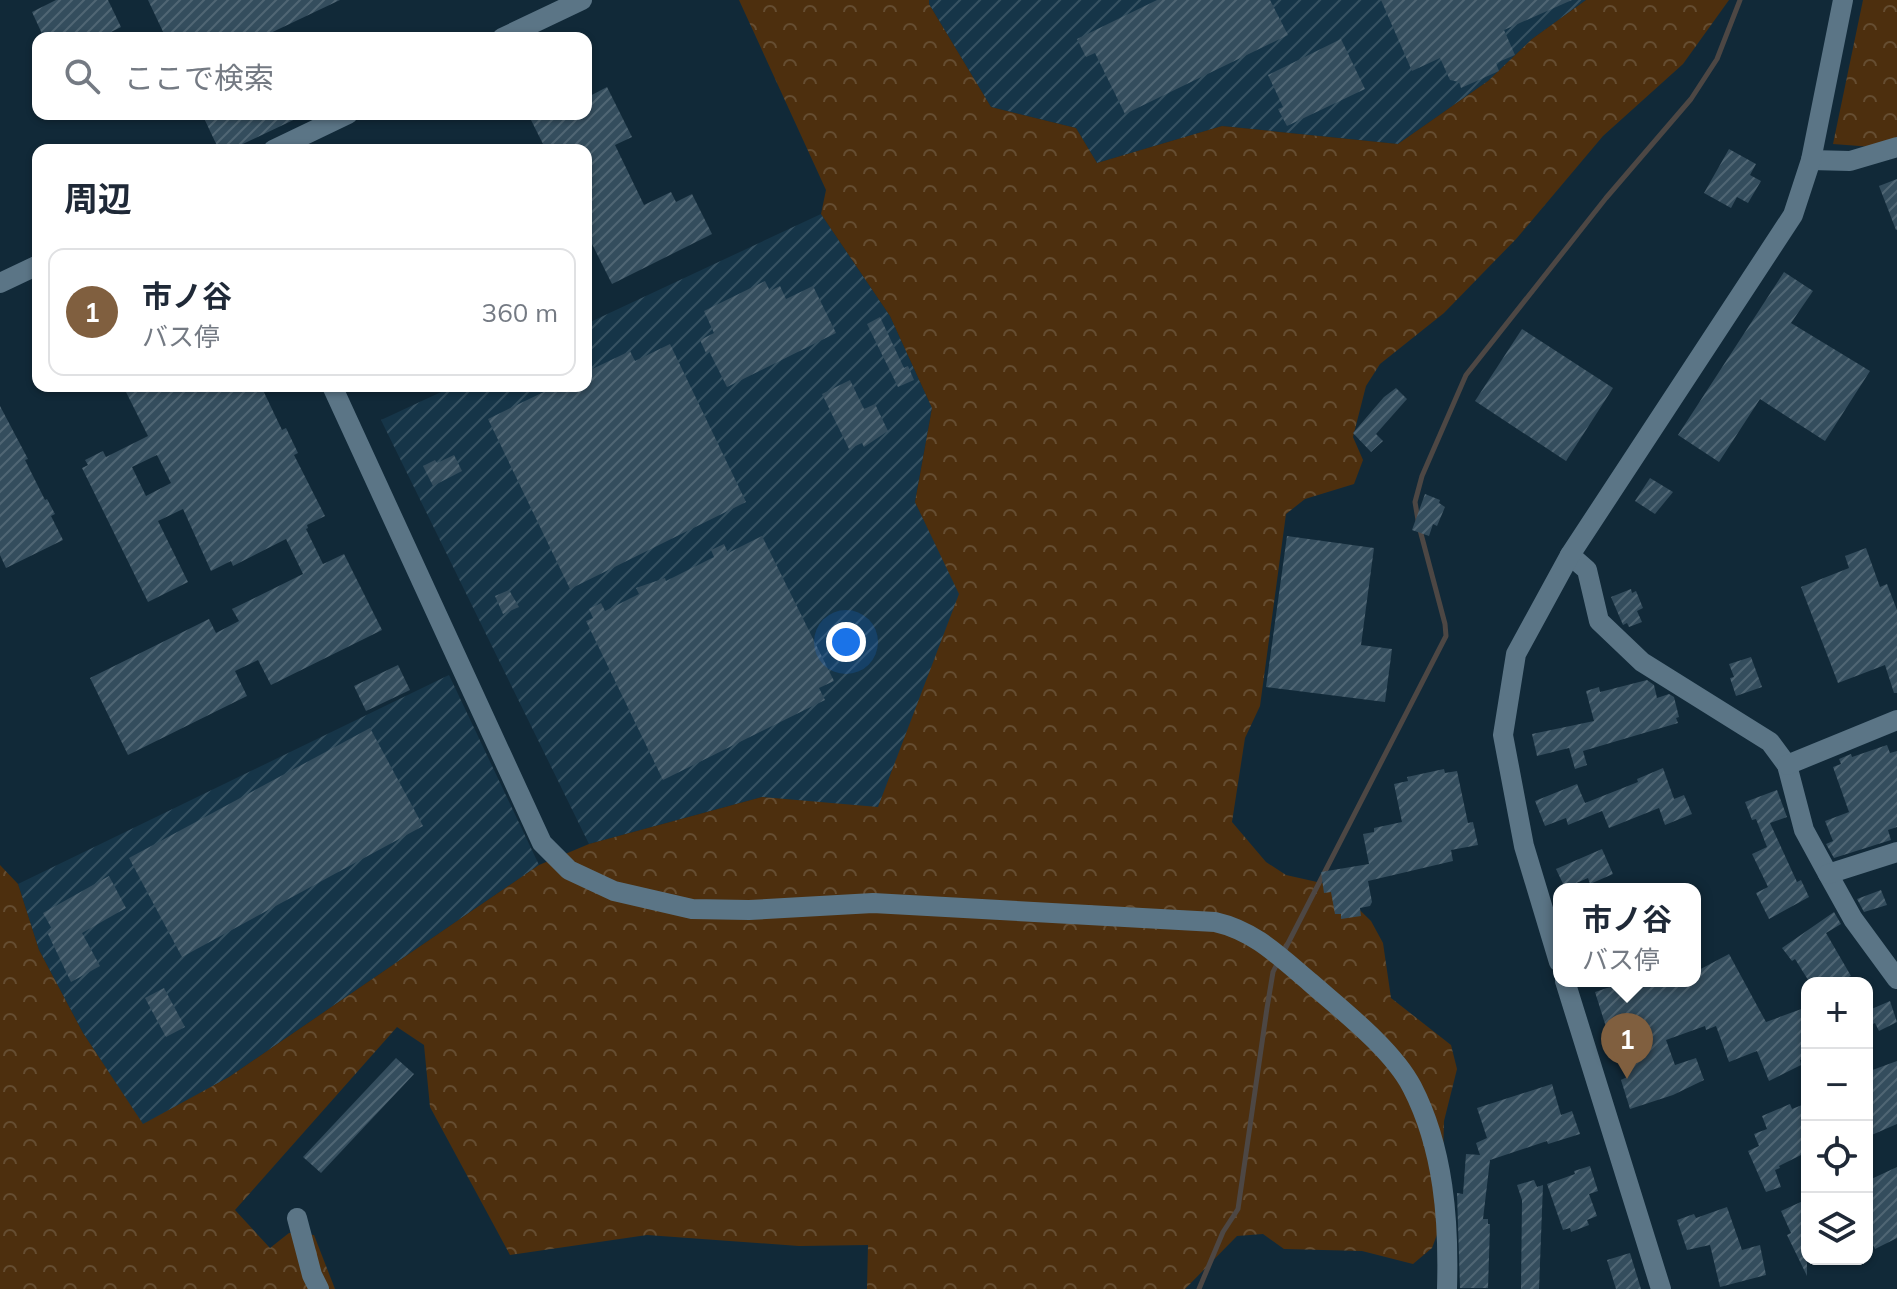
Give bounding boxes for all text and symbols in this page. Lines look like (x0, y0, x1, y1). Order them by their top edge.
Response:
search box (32, 32, 592, 120)
icon: search (60, 54, 104, 98)
text: ここで検索 (124, 59, 274, 97)
text: 周辺 (64, 177, 132, 220)
text: 市ノ谷 (142, 277, 232, 315)
text: 1 (84, 296, 100, 329)
text: 360 m (482, 296, 558, 329)
text: バス停 (142, 320, 220, 353)
your location (826, 622, 866, 662)
popup (1553, 883, 1701, 987)
text: 市ノ谷 (1582, 900, 1672, 938)
text: バス停 (1582, 943, 1660, 976)
map controls (1801, 977, 1873, 1265)
button: + (1801, 977, 1873, 1049)
pin: 1 (1601, 1013, 1653, 1079)
button: − (1801, 1049, 1873, 1121)
button: locate (1801, 1121, 1873, 1193)
button: layers (1801, 1193, 1873, 1265)

